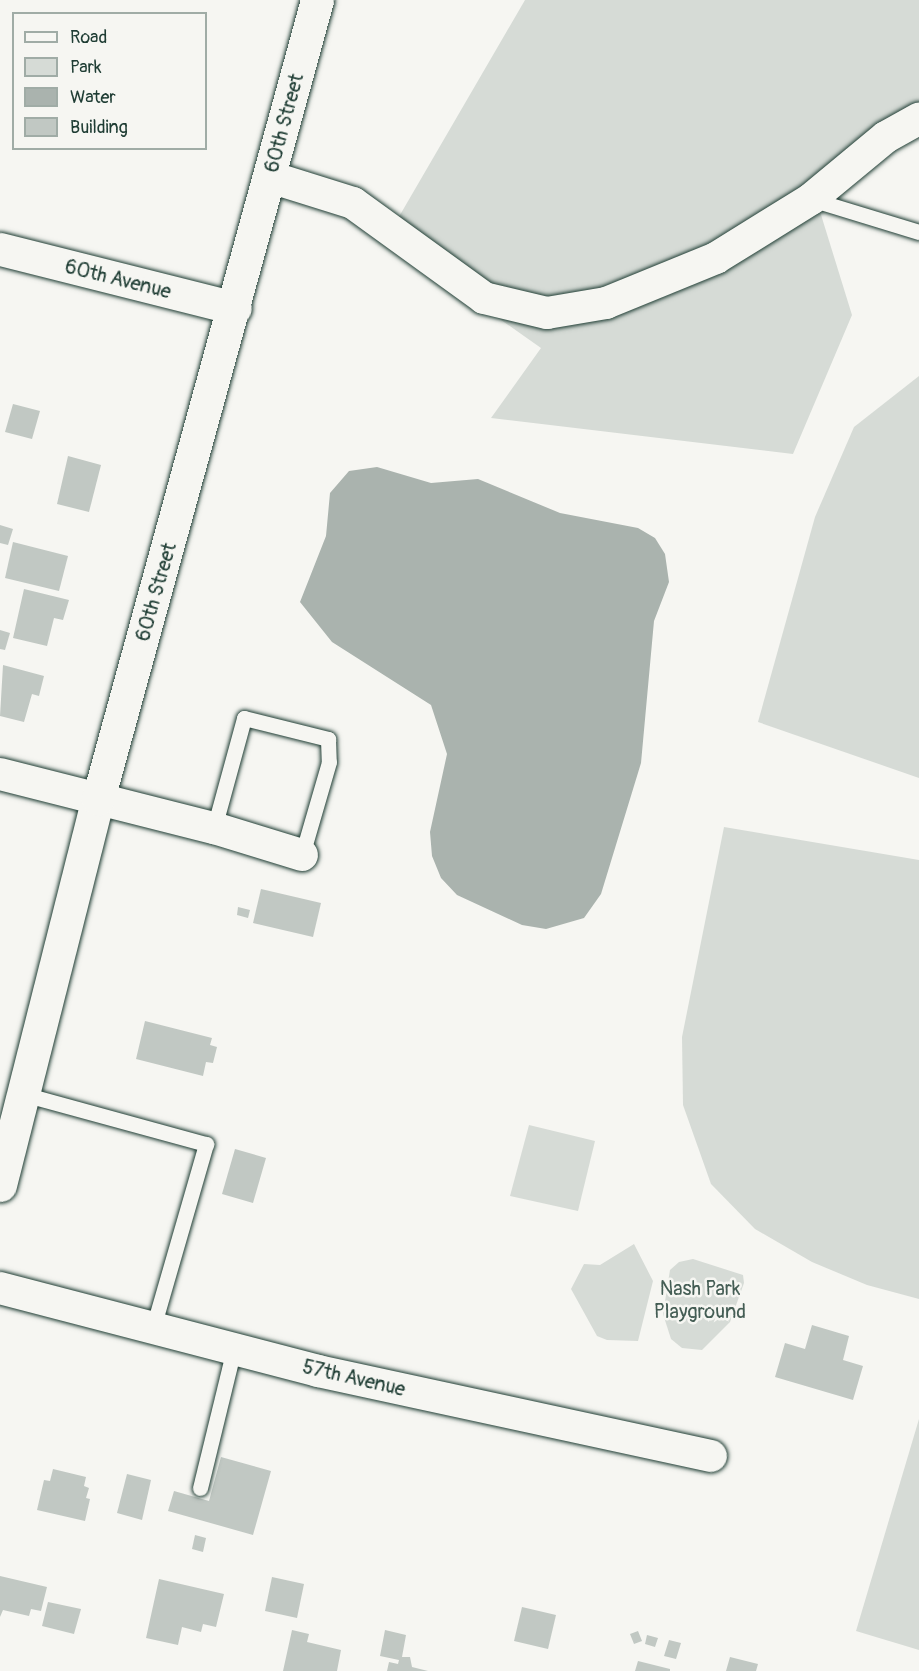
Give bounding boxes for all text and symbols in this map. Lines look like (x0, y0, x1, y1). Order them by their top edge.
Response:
legend (12, 12, 207, 150)
text: Road (70, 26, 107, 49)
text: Park (70, 56, 102, 79)
street label: 60th Street (259, 71, 309, 175)
text: Water (70, 86, 116, 109)
text: Building (70, 116, 128, 139)
street label: 60th Avenue (62, 254, 174, 304)
street label: 60th Street (131, 540, 181, 644)
park label: Nash Park Playground (654, 1276, 746, 1323)
street label: 57th Avenue (300, 1355, 408, 1401)

